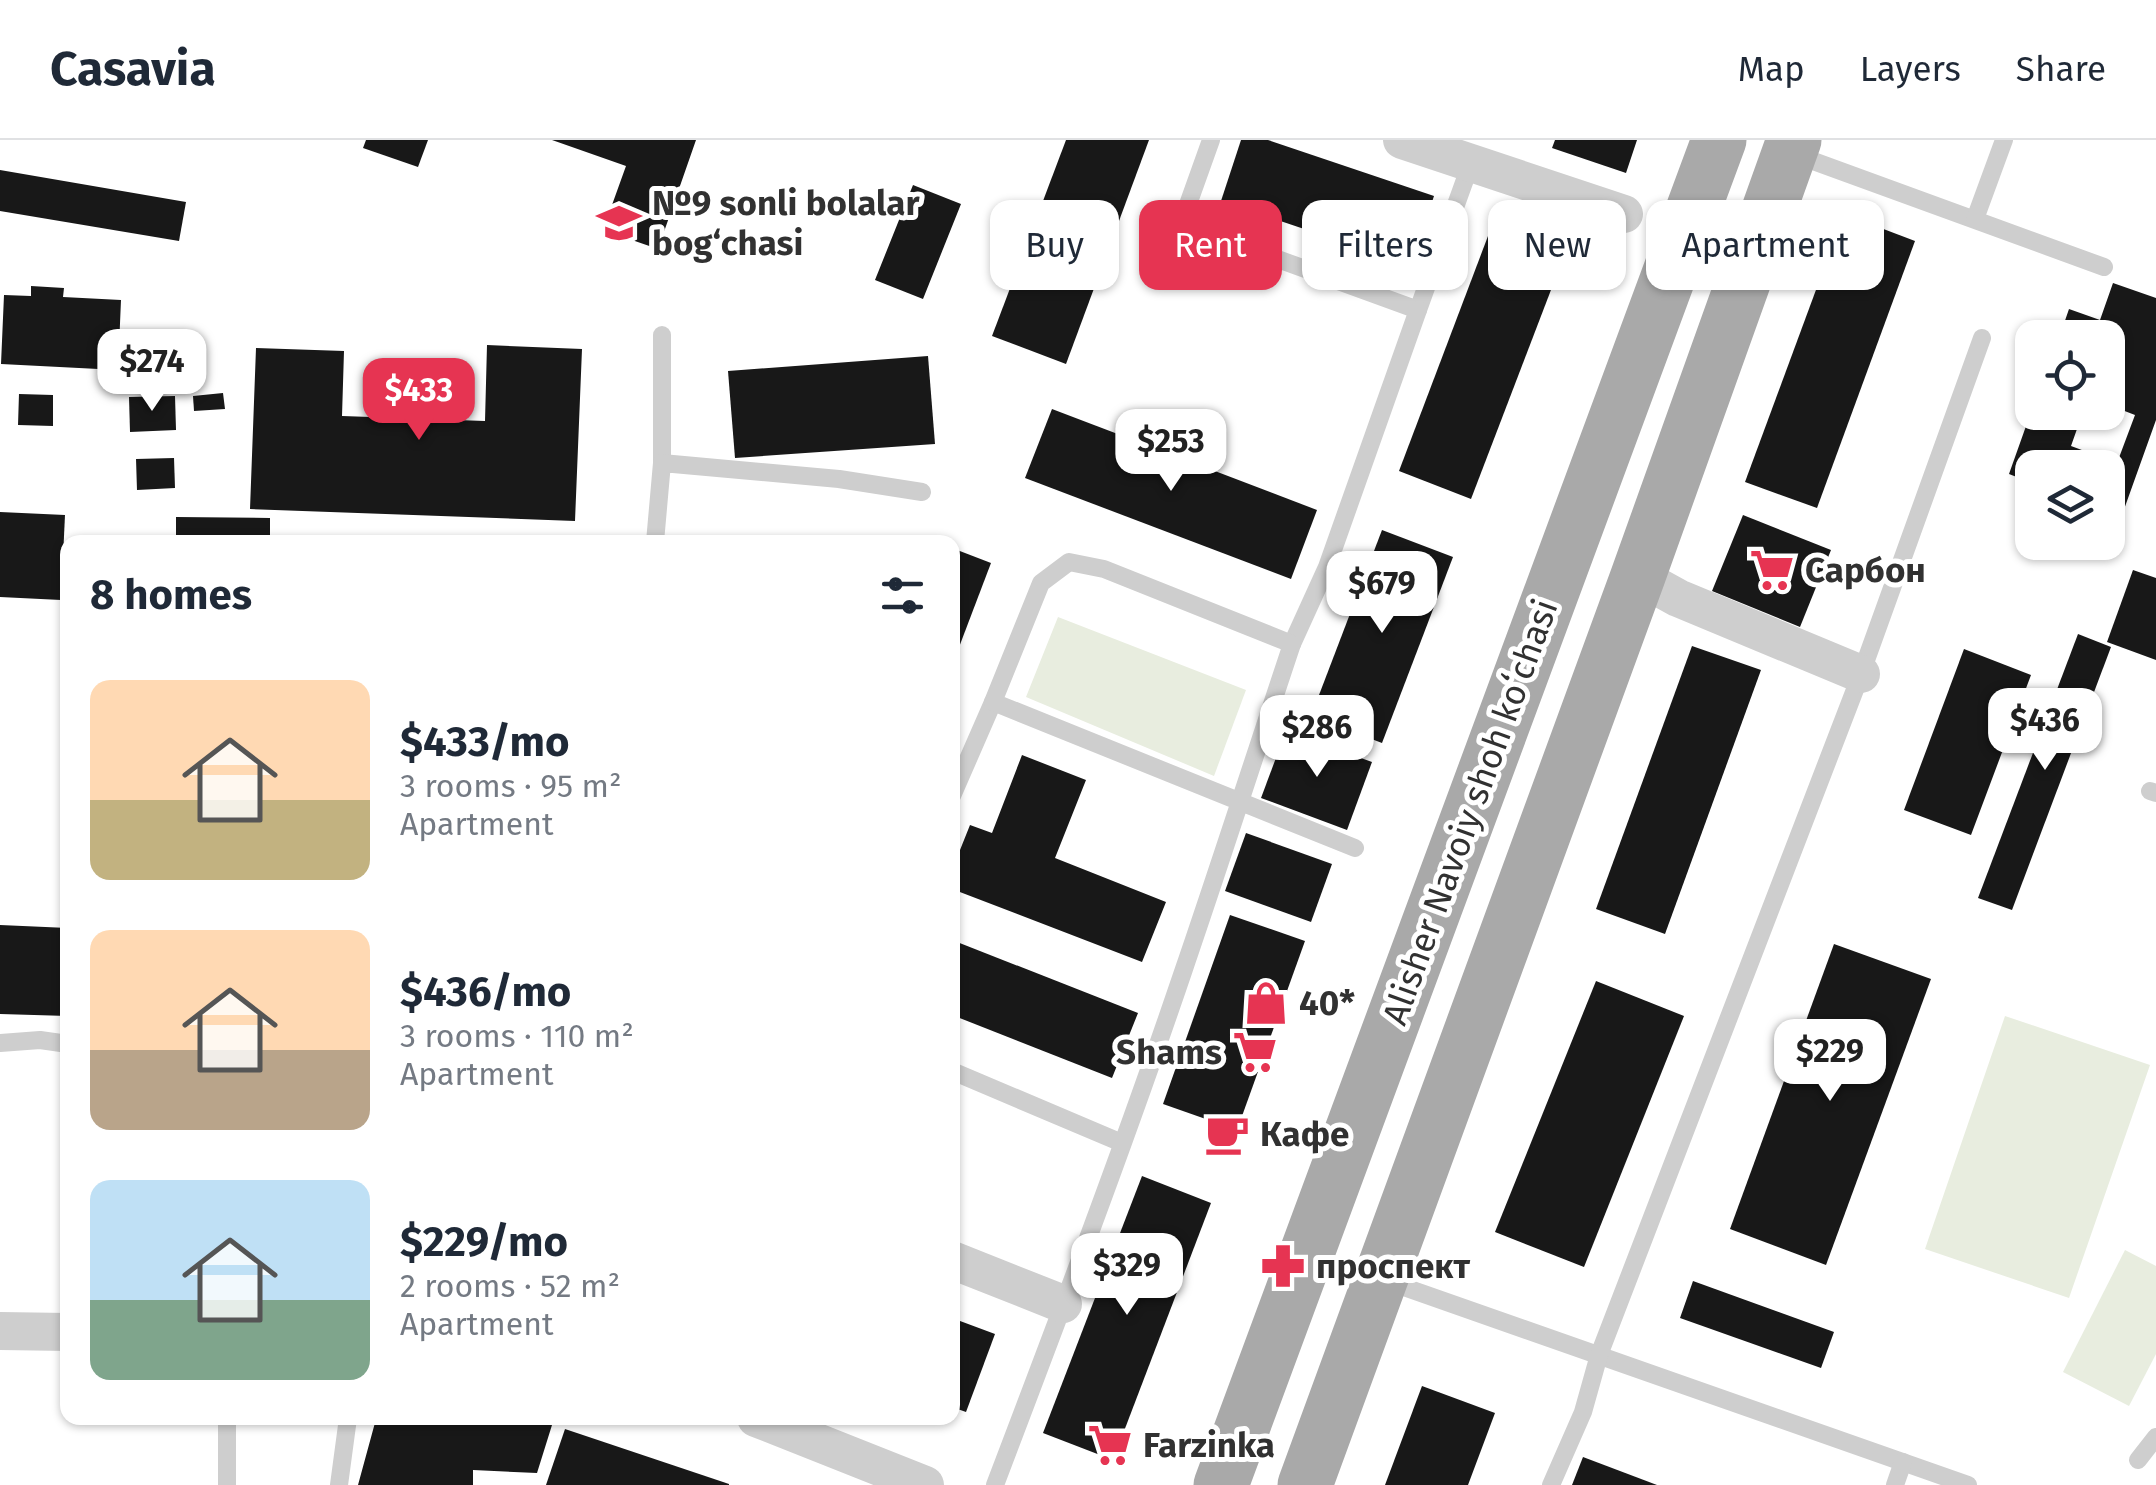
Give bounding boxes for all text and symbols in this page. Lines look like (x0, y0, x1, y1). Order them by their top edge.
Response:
text: Casavia (50, 40, 216, 98)
text: Map (1738, 48, 1805, 90)
text: Layers (1860, 48, 1961, 90)
text: Share (2016, 48, 2106, 90)
place label: №9 sonli bolalar bog‘chasi (652, 182, 920, 264)
school or university icon: №9 sonli bolalar bog‘chasi (595, 199, 643, 247)
chip: Buy (990, 200, 1119, 290)
chip: Rent (1139, 200, 1282, 290)
chip: Filters (1302, 200, 1468, 290)
chip: New (1488, 200, 1626, 290)
chip: Apartment (1646, 200, 1884, 290)
map controls (2015, 320, 2125, 560)
button: locate (2015, 320, 2125, 430)
pin: $274 (93, 329, 211, 414)
text: $274 (119, 342, 185, 380)
pin: $433 (360, 358, 478, 443)
text: $433 (385, 371, 453, 409)
pin: $253 (1112, 409, 1230, 494)
text: $253 (1137, 422, 1205, 460)
button: layers (2015, 450, 2125, 560)
supermarket icon: Сарбон (1748, 546, 1796, 594)
place label: Сарбон (1805, 549, 1926, 591)
pin: $679 (1323, 551, 1441, 636)
text: $679 (1348, 564, 1416, 602)
icon: filters (875, 568, 930, 623)
text: 8 homes (90, 570, 252, 620)
street label: Alisher Navoiy shoh koʻchasi (1373, 594, 1567, 1030)
pin: $436 (1986, 688, 2104, 773)
pin: $286 (1258, 695, 1376, 780)
text: $436 (2010, 701, 2080, 739)
text: $286 (1282, 708, 1352, 746)
text: $433/mo (400, 717, 570, 767)
icon: home (170, 720, 290, 840)
text: 3 rooms · 95 m² (400, 767, 622, 805)
text: Apartment (400, 805, 554, 843)
text: $436/mo (400, 967, 571, 1017)
icon: home (170, 970, 290, 1090)
shop icon: 40* (1242, 979, 1290, 1027)
place label: 40* (1299, 982, 1355, 1024)
text: 3 rooms · 110 m² (400, 1017, 634, 1055)
pin: $229 (1771, 1019, 1889, 1104)
supermarket icon: Shams (1231, 1028, 1279, 1076)
place label: Shams (1116, 1031, 1222, 1073)
text: $229 (1796, 1032, 1864, 1070)
text: Apartment (400, 1055, 554, 1093)
cafe icon: Кафе (1203, 1110, 1251, 1158)
place label: Кафе (1260, 1113, 1349, 1155)
text: $229/mo (400, 1217, 568, 1267)
icon: home (170, 1220, 290, 1340)
pin: $329 (1068, 1233, 1186, 1318)
pharmacy icon: проспект (1259, 1242, 1307, 1290)
place label: проспект (1316, 1245, 1470, 1287)
text: $329 (1093, 1246, 1161, 1284)
text: 2 rooms · 52 m² (400, 1267, 620, 1305)
text: Apartment (400, 1305, 554, 1343)
supermarket icon: Farzinka (1086, 1421, 1134, 1469)
place label: Farzinka (1143, 1424, 1275, 1466)

